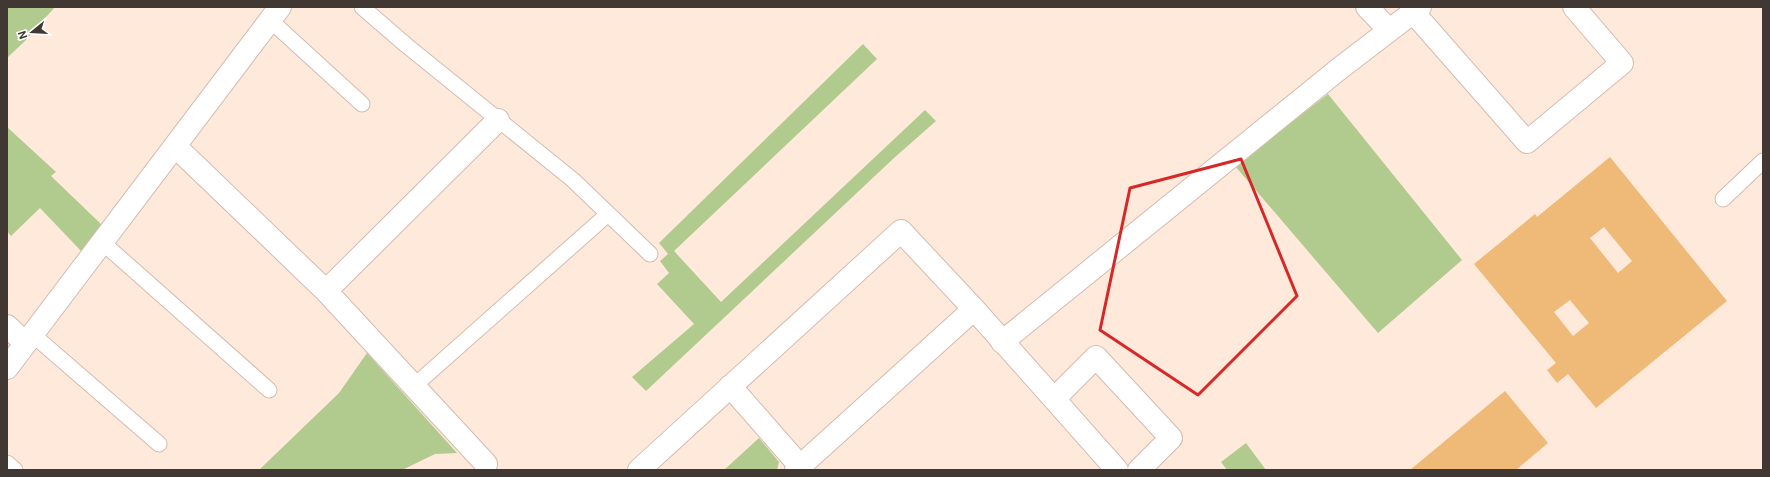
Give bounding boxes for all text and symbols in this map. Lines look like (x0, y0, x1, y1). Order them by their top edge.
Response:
north arrow (12, 12, 52, 52)
text: N (16, 29, 30, 41)

